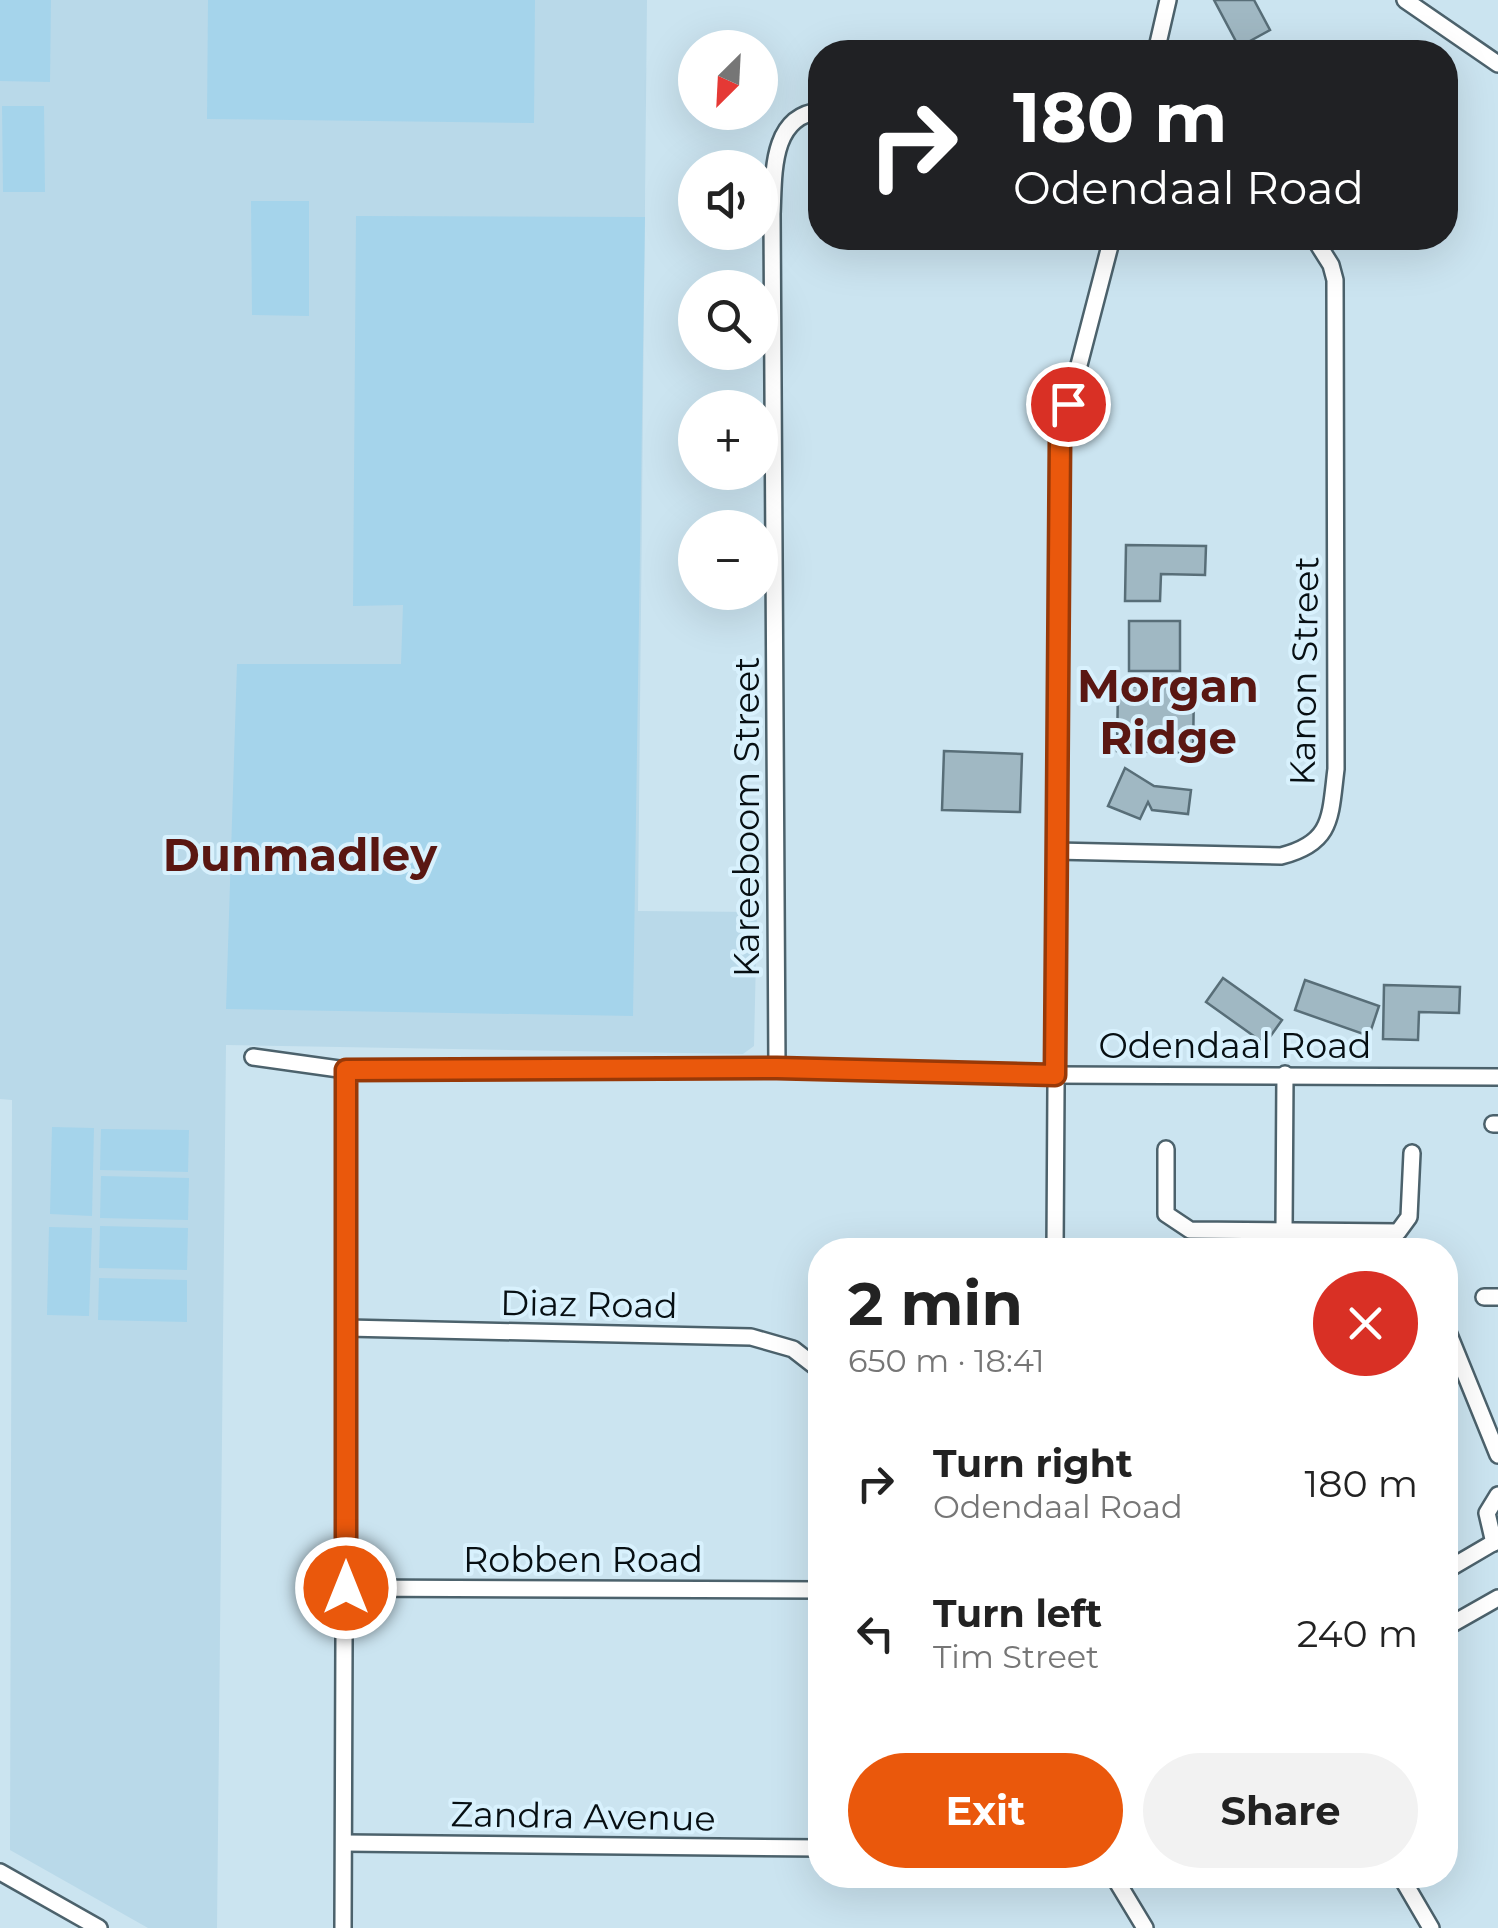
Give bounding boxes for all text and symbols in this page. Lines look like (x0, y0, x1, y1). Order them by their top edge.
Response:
north arrow (678, 30, 778, 130)
map controls (678, 30, 778, 610)
text: 180 m (1013, 74, 1227, 160)
icon: right (848, 80, 978, 210)
button: sound (678, 150, 778, 250)
text: Odendaal Road (1013, 160, 1364, 215)
button: search (678, 270, 778, 370)
pin (1026, 362, 1111, 447)
icon: arrive (1041, 377, 1096, 432)
button: + (678, 390, 778, 490)
button: − (678, 510, 778, 610)
street label: Kanon Street (1281, 556, 1327, 786)
street label: Kareeboom Street (725, 657, 768, 977)
district label: Morgan Ridge (1077, 658, 1259, 765)
district label: Dunmadley (163, 827, 438, 882)
street label: Odendaal Road (1098, 1024, 1372, 1067)
text: 2 min (848, 1267, 1023, 1340)
button: close (1313, 1271, 1418, 1376)
street label: Diaz Road (500, 1281, 678, 1327)
text: 650 m · 18:41 (848, 1341, 1045, 1380)
text: Turn right (933, 1440, 1132, 1487)
icon: right (848, 1456, 903, 1511)
text: 180 m (1305, 1460, 1418, 1507)
text: Odendaal Road (933, 1487, 1183, 1526)
position arrow (294, 1536, 398, 1640)
street label: Robben Road (463, 1538, 703, 1581)
text: Turn left (933, 1590, 1102, 1637)
icon: left (848, 1606, 903, 1661)
text: 240 m (1297, 1610, 1418, 1657)
text: Tim Street (933, 1637, 1099, 1676)
button: Exit (848, 1753, 1123, 1868)
button: Share (1143, 1753, 1418, 1868)
street label: Zandra Avenue (450, 1792, 716, 1840)

